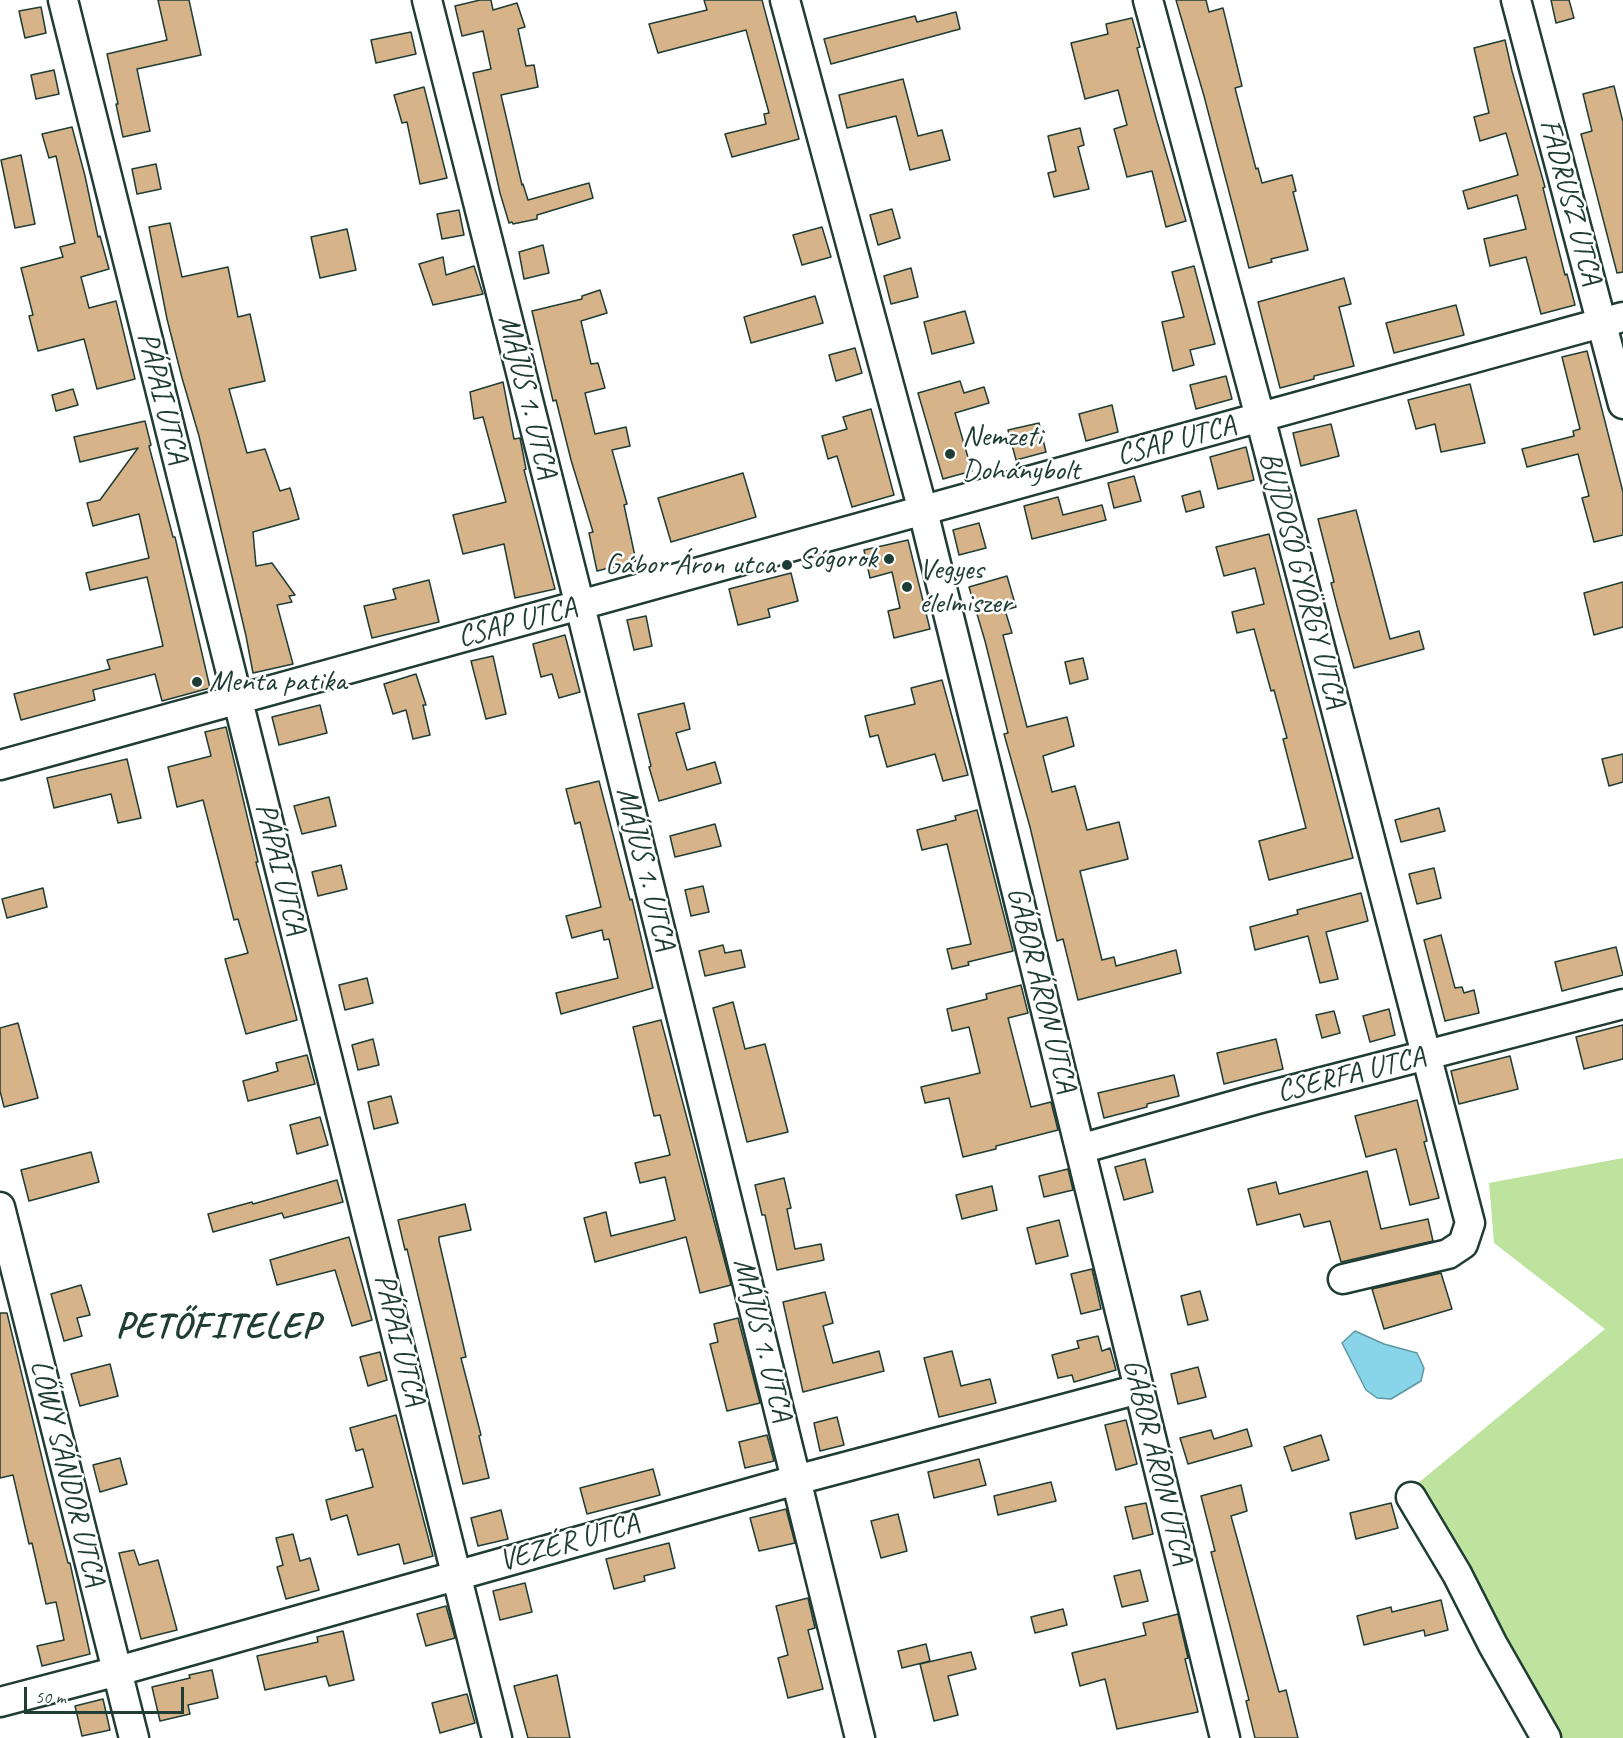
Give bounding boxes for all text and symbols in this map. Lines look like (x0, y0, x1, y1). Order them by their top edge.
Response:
street label: FADRUSZ UTCA (1531, 115, 1609, 289)
street label: MÁJUS 1. UTCA (489, 312, 565, 482)
street label: PÁPAI UTCA (128, 329, 196, 467)
street label: CSAP UTCA (1113, 408, 1239, 474)
place label: Nemzeti Dohánybolt (962, 419, 1080, 490)
marker: Nemzeti Dohánybolt (943, 447, 957, 461)
street label: BUJDOSÓ GYÖRGY UTCA (1251, 448, 1353, 712)
place label: Sógorok (798, 541, 877, 577)
place label: Gábor Áron utca (605, 547, 775, 583)
marker: Sógorok (882, 552, 896, 566)
place label: Vegyes élelmiszer (919, 552, 1011, 622)
marker: Gábor Áron utca (780, 558, 794, 572)
marker: Vegyes élelmiszer (900, 580, 914, 594)
street label: CSAP UTCA (454, 590, 580, 656)
place label: Menta patika (209, 664, 346, 700)
marker: Menta patika (190, 675, 204, 689)
street label: MÁJUS 1. UTCA (607, 784, 683, 954)
street label: PÁPAI UTCA (246, 800, 314, 938)
street label: GÁBOR ÁRON UTCA (998, 884, 1084, 1096)
street label: CSERFA UTCA (1273, 1039, 1429, 1111)
street label: MÁJUS 1. UTCA (724, 1255, 800, 1425)
street label: PÁPAI UTCA (365, 1271, 433, 1409)
district label: PETŐFITELEP (116, 1306, 320, 1350)
street label: LŐWY SÁNDOR UTCA (22, 1356, 112, 1590)
street label: GÁBOR ÁRON UTCA (1114, 1356, 1200, 1568)
street label: VEZÉR UTCA (495, 1506, 643, 1580)
scale bar (27, 1675, 188, 1713)
text: 50 m (35, 1686, 66, 1708)

